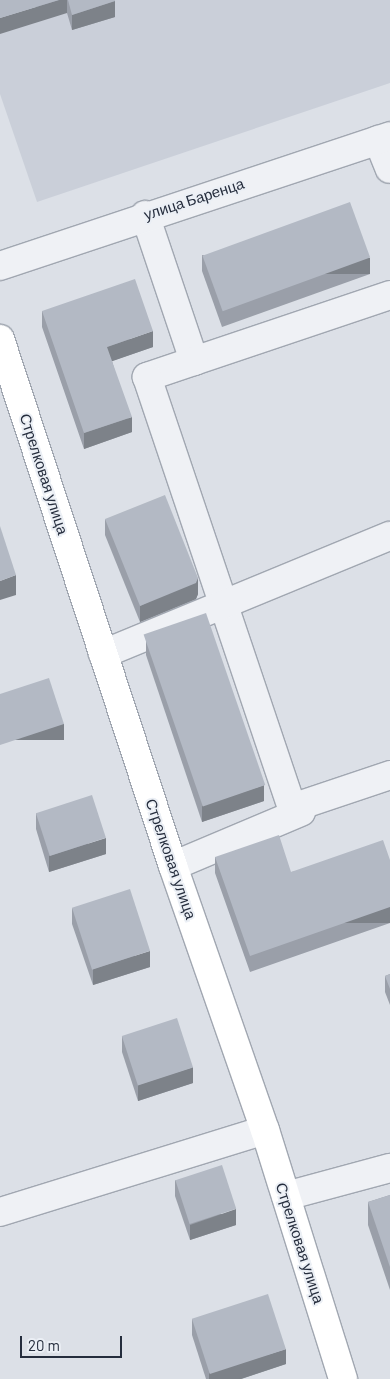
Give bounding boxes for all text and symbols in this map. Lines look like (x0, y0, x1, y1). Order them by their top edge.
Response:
street label: улица Баренца (142, 174, 246, 224)
street label: Стрелковая улица (16, 411, 72, 537)
street label: Стрелковая улица (142, 796, 200, 922)
street label: Стрелковая улица (272, 1180, 328, 1306)
scale bar (22, 1326, 125, 1358)
text: 20 m (28, 1336, 60, 1354)

